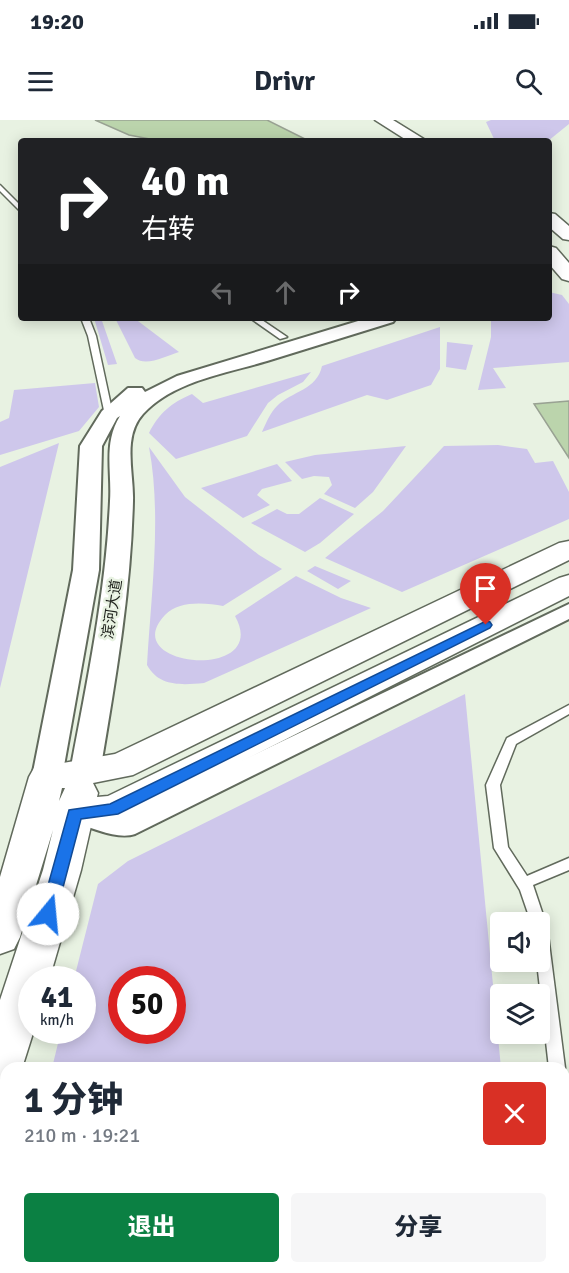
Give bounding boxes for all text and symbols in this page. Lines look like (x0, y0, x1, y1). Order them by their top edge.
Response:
text: 19:20 (30, 8, 84, 35)
icon: menu (24, 65, 57, 98)
text: Drivr (254, 65, 315, 98)
icon: search (512, 65, 545, 98)
text: 40 m (141, 156, 230, 207)
icon: right (42, 162, 120, 240)
text: 右转 (141, 213, 195, 246)
icon: left (206, 276, 239, 309)
icon: ahead (269, 276, 302, 309)
icon: right (332, 276, 365, 309)
pin (460, 563, 511, 625)
icon: arrive (469, 572, 502, 605)
street label: 滨河大道 (98, 578, 126, 640)
position arrow (16, 882, 80, 946)
map controls (490, 912, 550, 1044)
button: sound (490, 912, 550, 972)
speed limit sign: 50 (108, 966, 186, 1044)
text: 41 (41, 979, 73, 1016)
button: layers (490, 984, 550, 1044)
text: km/h (40, 1011, 74, 1029)
text: 1 分钟 (24, 1078, 123, 1123)
button: close (483, 1082, 546, 1145)
text: 210 m · 19:21 (24, 1123, 140, 1148)
button: 退出 (24, 1193, 279, 1262)
button: 分享 (291, 1193, 546, 1262)

